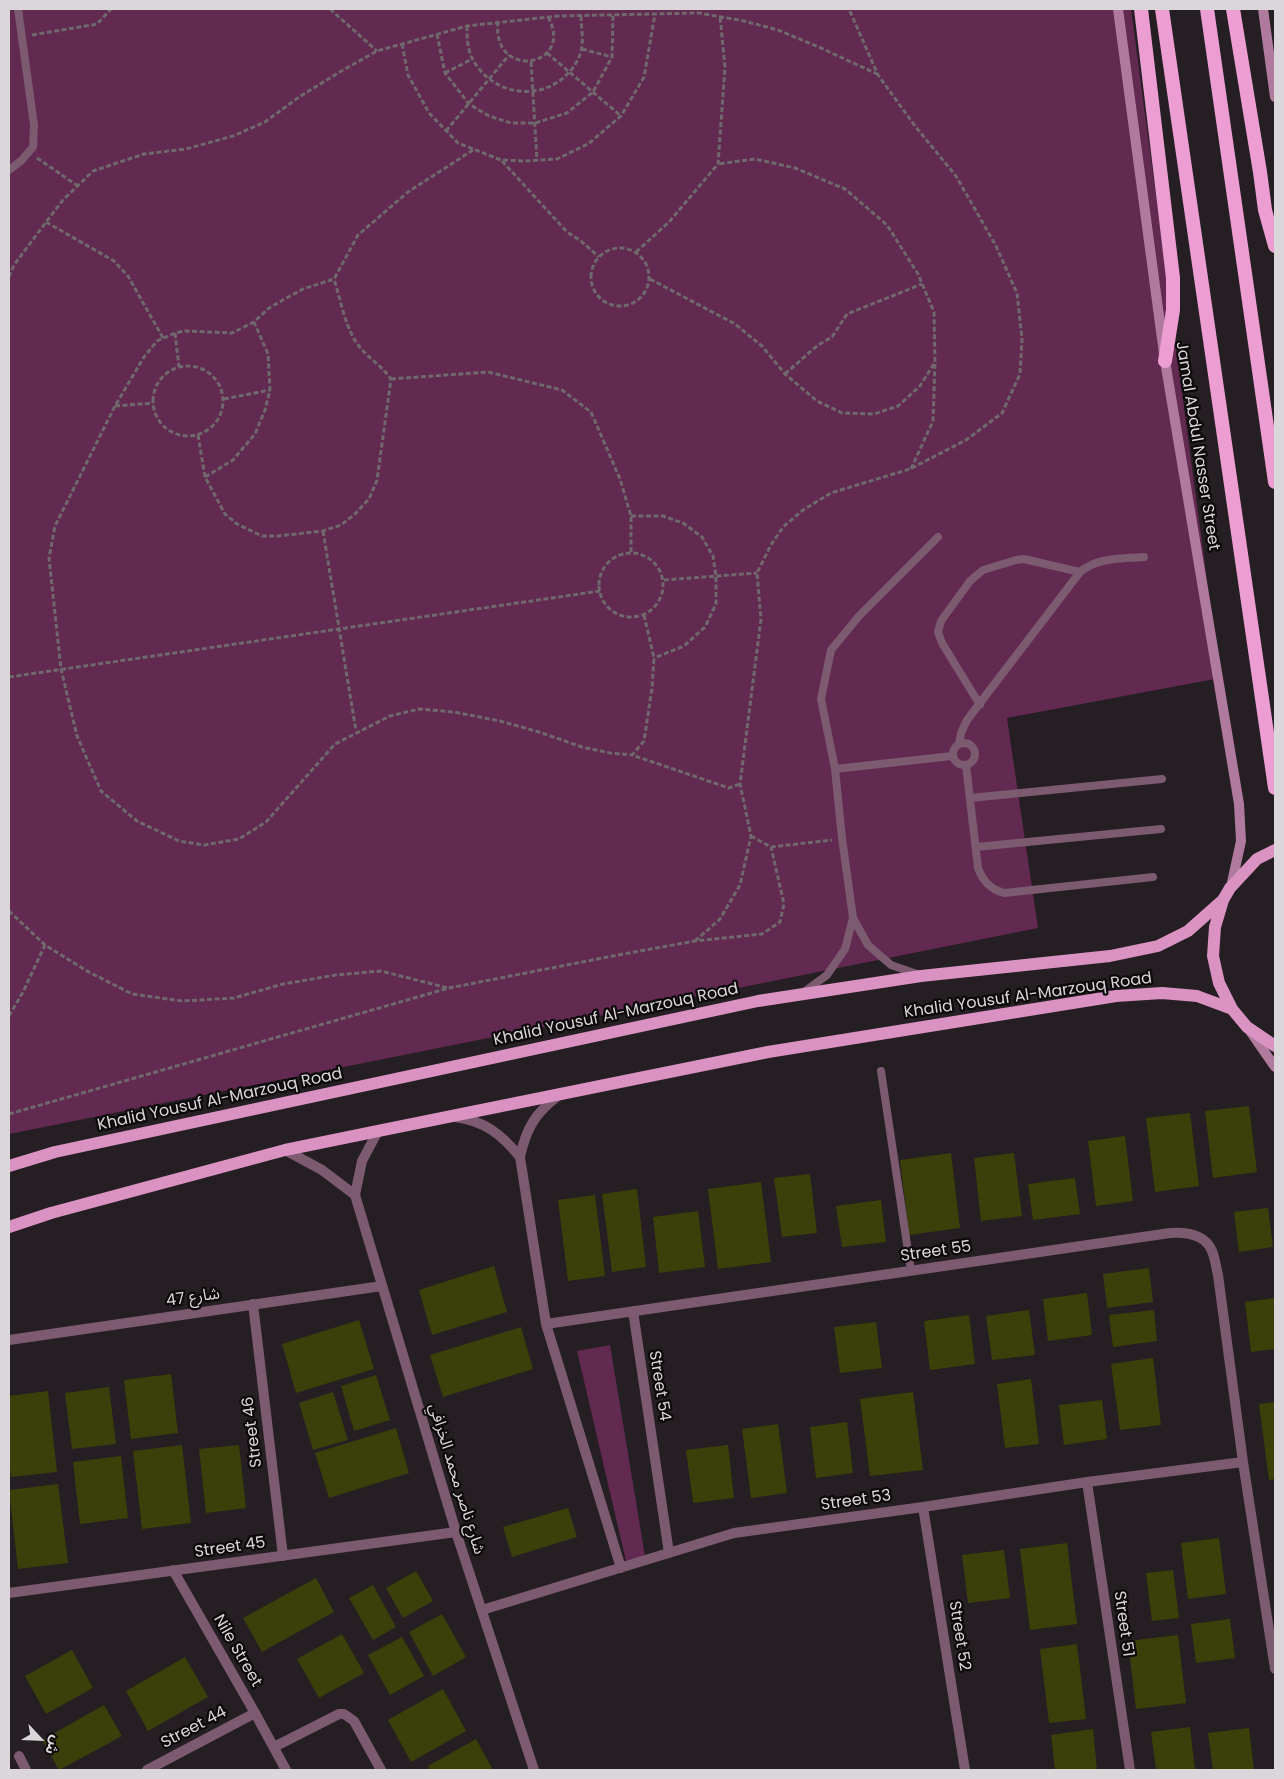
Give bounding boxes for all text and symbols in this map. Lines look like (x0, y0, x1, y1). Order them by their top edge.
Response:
street label: Jamal Abdul Nasser Street (1171, 340, 1223, 552)
street label: Khalid Yousuf Al-Marzouq Road (903, 969, 1153, 1023)
street label: Khalid Yousuf Al-Marzouq Road (492, 980, 740, 1050)
street label: Khalid Yousuf Al-Marzouq Road (96, 1065, 344, 1135)
street label: Street 55 (899, 1238, 973, 1266)
street label: شارع 47 (165, 1285, 221, 1311)
street label: Street 54 (644, 1349, 674, 1423)
street label: Street 46 (239, 1395, 267, 1469)
street label: شارع ناصر محمد الخرافي (424, 1401, 488, 1557)
street label: Street 53 (820, 1487, 892, 1515)
street label: Street 45 (193, 1534, 267, 1562)
street label: Street 51 (1109, 1590, 1137, 1658)
street label: Street 52 (944, 1600, 974, 1672)
street label: Nile Street (209, 1611, 265, 1691)
street label: Street 44 (158, 1703, 230, 1753)
north arrow (15, 1714, 65, 1764)
text: ش (40, 1732, 67, 1758)

